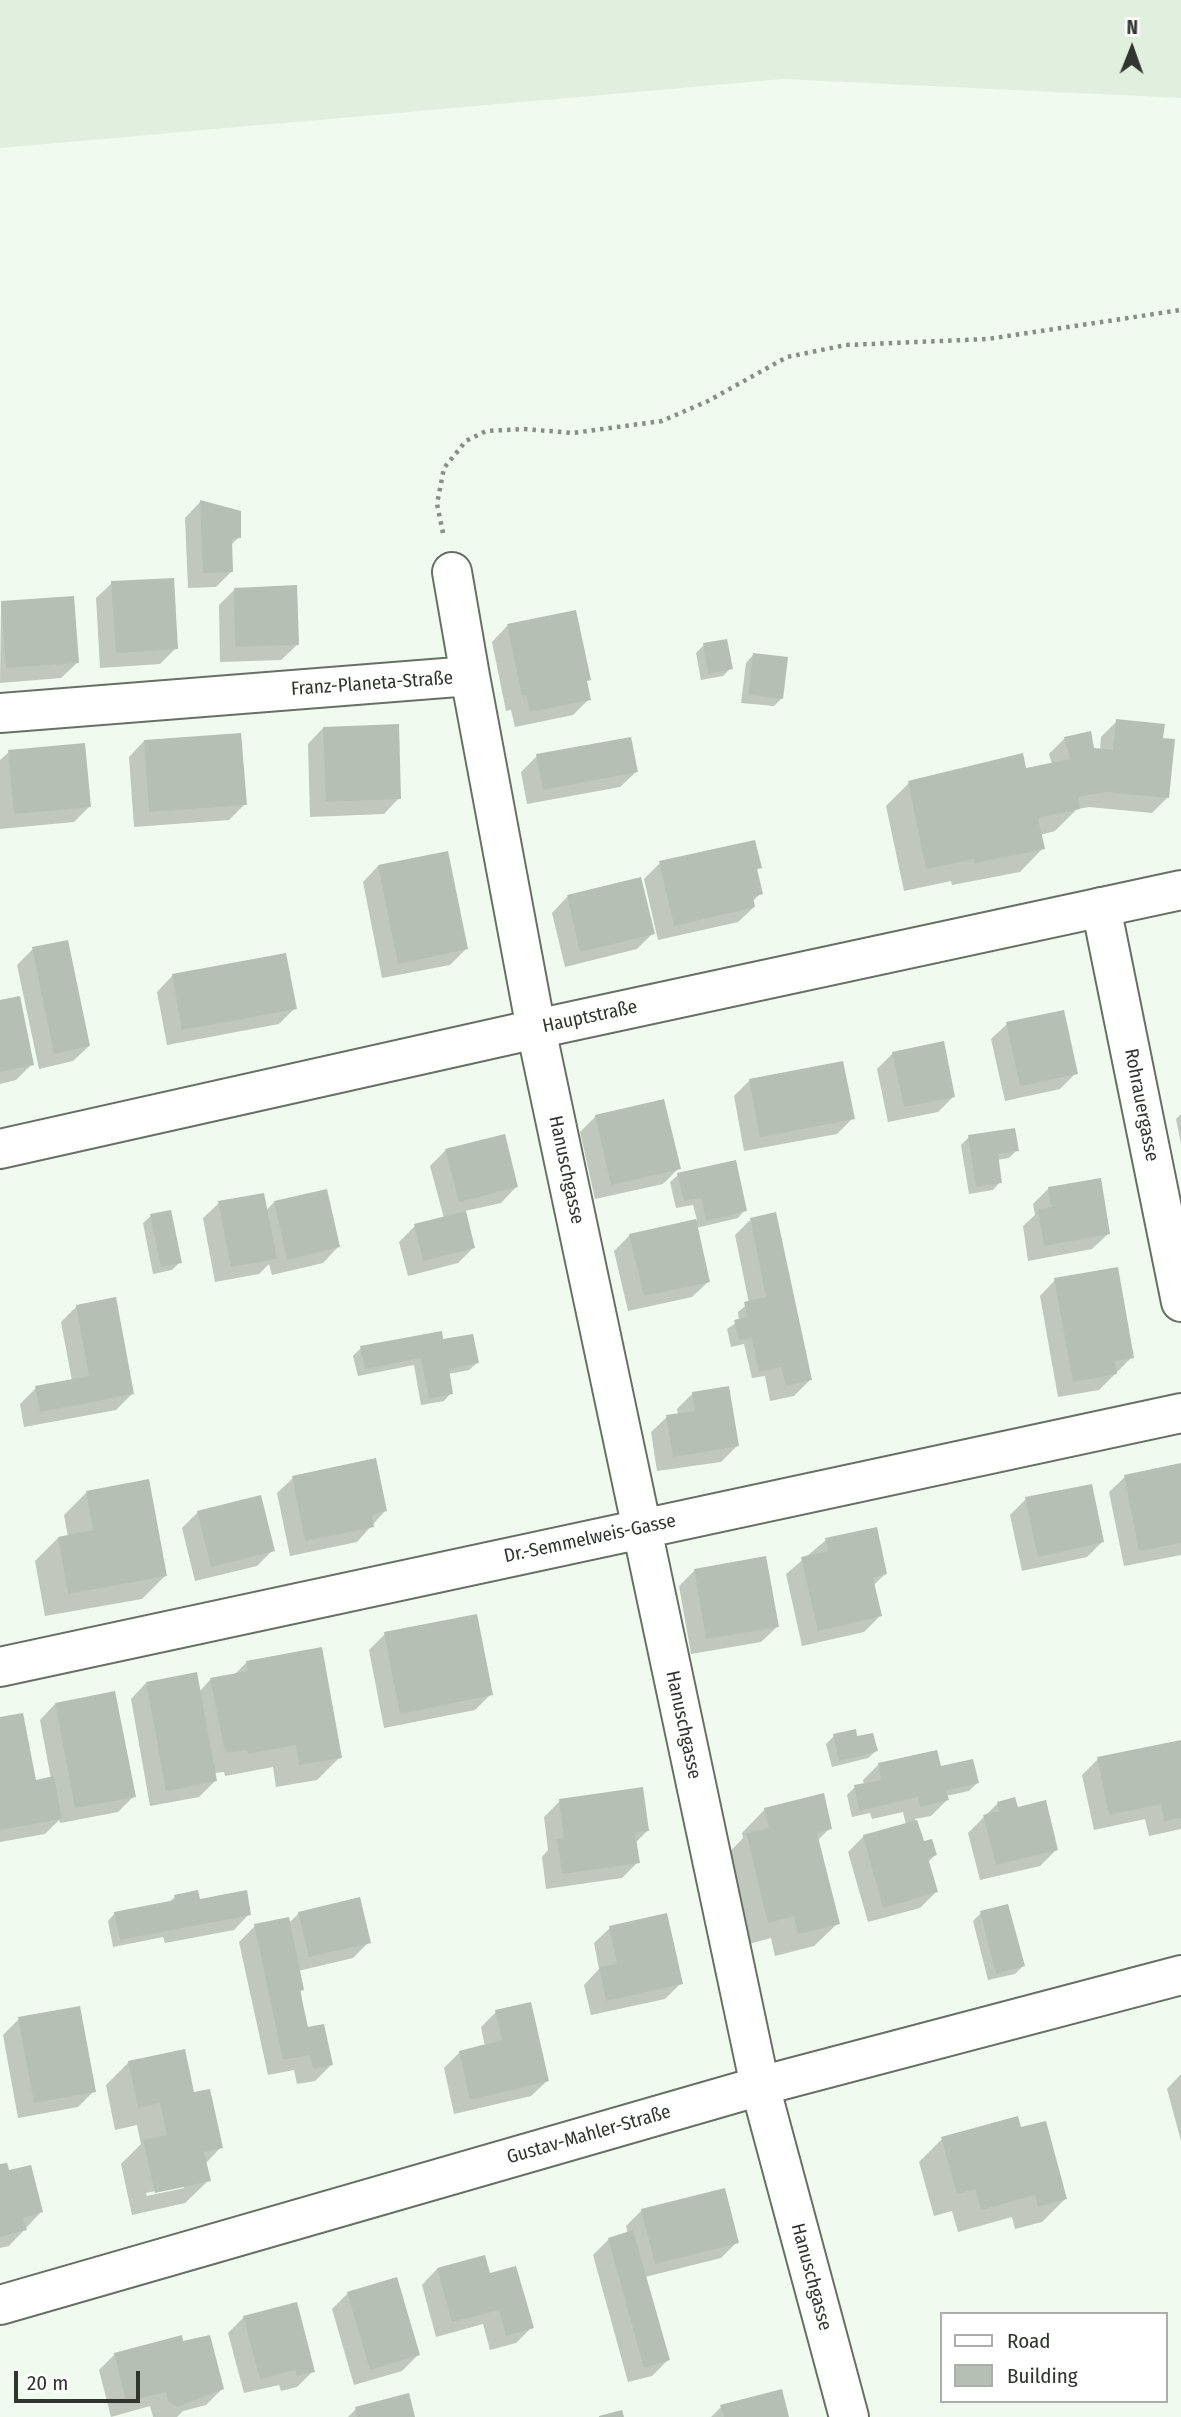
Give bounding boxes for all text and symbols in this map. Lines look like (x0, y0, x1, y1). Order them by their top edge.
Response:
north arrow (1097, 14, 1167, 84)
text: N (1126, 16, 1138, 39)
street label: Franz-Planeta-Straße (290, 667, 454, 701)
street label: Hauptstraße (541, 996, 639, 1038)
street label: Rohrauergasse (1119, 1047, 1163, 1163)
street label: Hanuschgasse (543, 1114, 589, 1226)
street label: Dr.-Semmelweis-Gasse (502, 1510, 678, 1568)
street label: Hanuschgasse (660, 1669, 706, 1781)
street label: Gustav-Mahler-Straße (505, 2101, 673, 2169)
street label: Hanuschgasse (786, 2221, 836, 2333)
legend (940, 2312, 1167, 2403)
text: Road (1007, 2328, 1051, 2354)
scale bar (18, 2358, 144, 2402)
text: Building (1007, 2363, 1078, 2389)
text: 20 m (27, 2370, 68, 2396)

